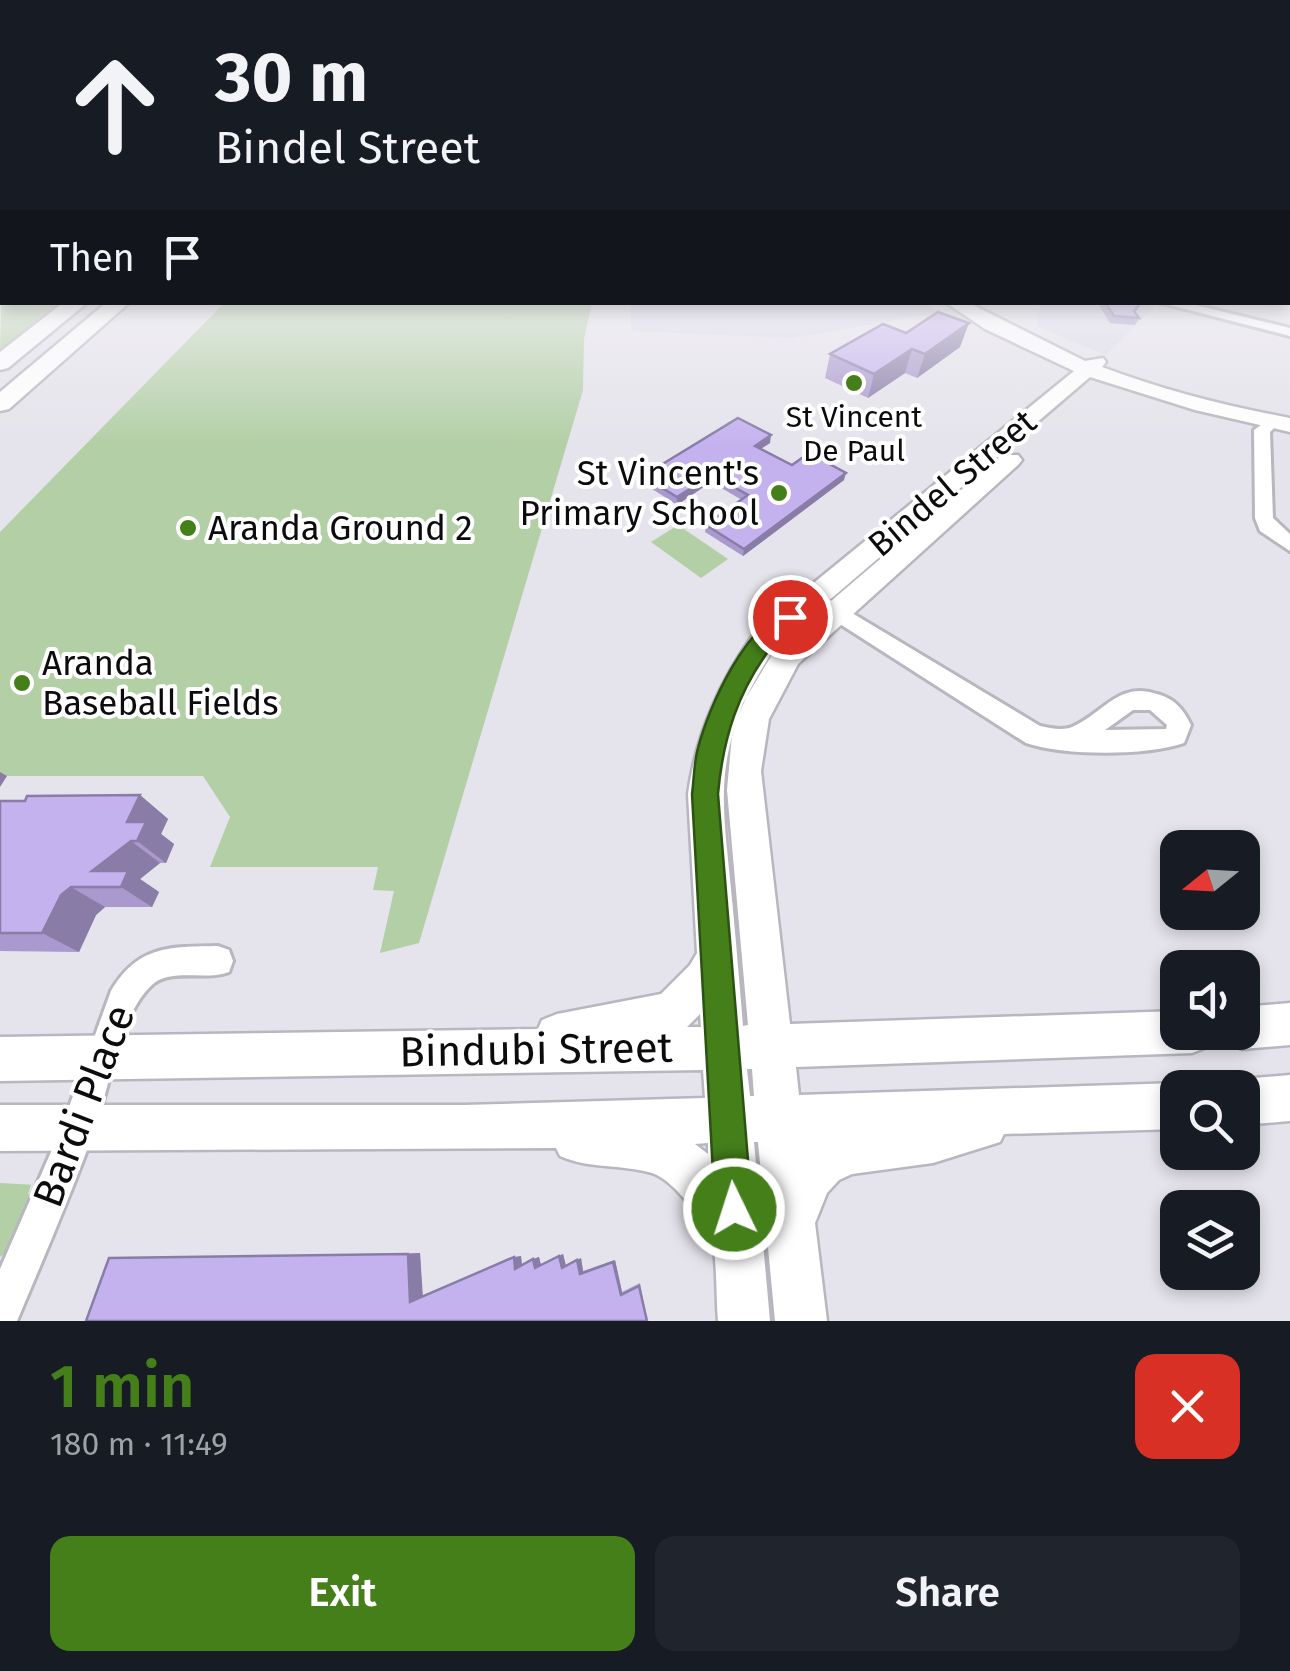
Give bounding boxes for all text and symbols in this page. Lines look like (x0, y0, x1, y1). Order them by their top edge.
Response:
text: 30 m (215, 36, 368, 120)
icon: ahead (50, 40, 180, 170)
text: Bindel Street (215, 121, 480, 175)
icon: arrive (155, 230, 210, 285)
text: Then (50, 235, 135, 281)
marker: St Vincent De Paul (843, 372, 865, 394)
place label: St Vincent De Paul (786, 399, 922, 469)
street label: Bindel Street (860, 400, 1045, 565)
place label: St Vincent's Primary School (519, 452, 759, 534)
marker: St Vincent's Primary School (768, 482, 790, 504)
place label: Aranda Ground 2 (208, 507, 473, 549)
marker: Aranda Ground 2 (177, 517, 199, 539)
pin (748, 575, 833, 660)
icon: arrive (763, 590, 818, 645)
place label: Aranda Baseball Fields (42, 642, 279, 724)
marker: Aranda Baseball Fields (11, 672, 33, 694)
north arrow (1160, 830, 1260, 930)
map controls (1160, 830, 1260, 1290)
button: sound (1160, 950, 1260, 1050)
street label: Bardi Place (23, 998, 145, 1214)
street label: Bindubi Street (399, 1023, 674, 1077)
button: search (1160, 1070, 1260, 1170)
position arrow (682, 1157, 786, 1261)
button: layers (1160, 1190, 1260, 1290)
text: 1 min (50, 1351, 195, 1423)
button: close (1135, 1354, 1240, 1459)
text: 180 m · 11:49 (50, 1425, 228, 1463)
button: Exit (50, 1536, 635, 1651)
button: Share (655, 1536, 1240, 1651)

